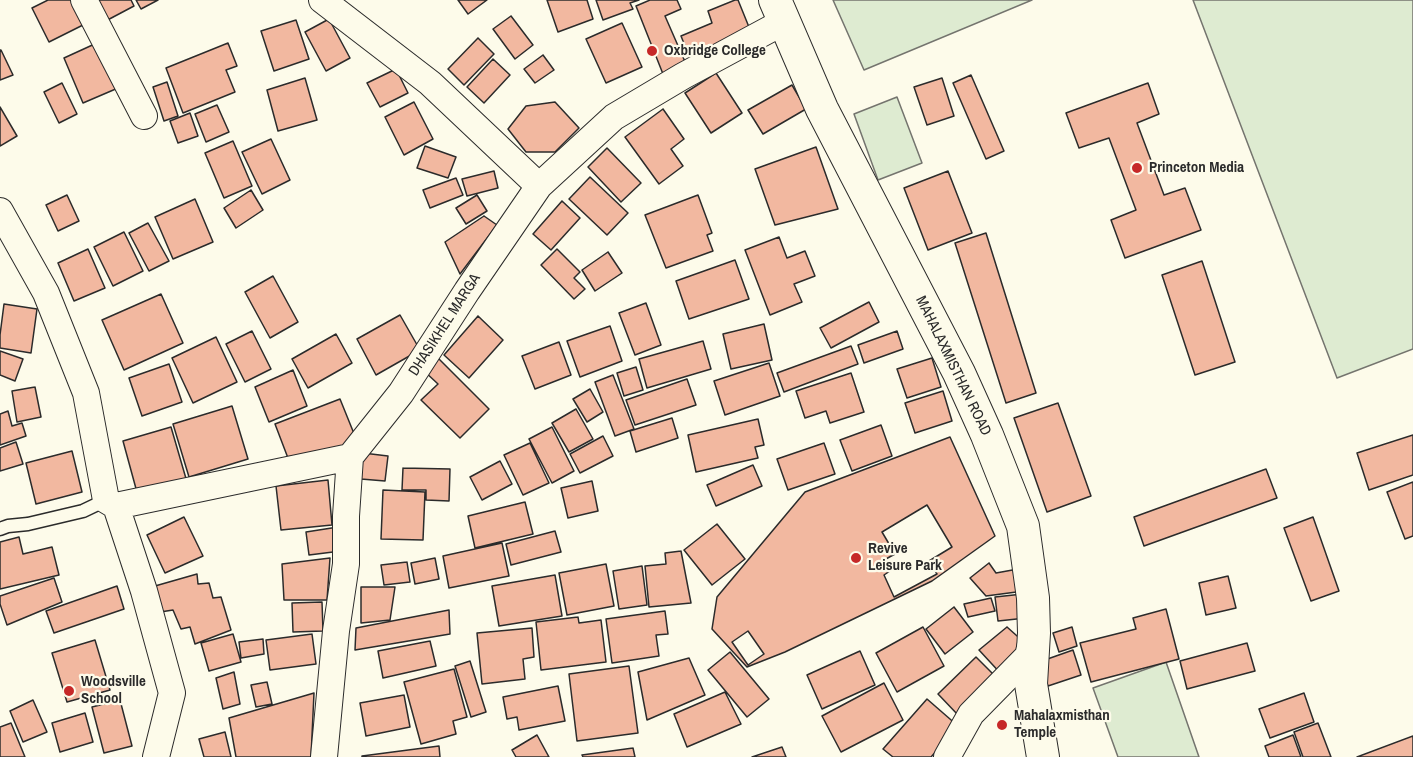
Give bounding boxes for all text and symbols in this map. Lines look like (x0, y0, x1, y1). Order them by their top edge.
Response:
place label: Oxbridge College (664, 42, 766, 60)
marker: Oxbridge College (645, 44, 659, 58)
place label: Princeton Media (1149, 159, 1244, 177)
marker: Princeton Media (1130, 161, 1144, 175)
street label: DHASIKHEL MARGA (405, 271, 485, 379)
street label: MAHALAXMISTHAN ROAD (911, 293, 995, 439)
place label: Revive Leisure Park (868, 540, 942, 575)
marker: Revive Leisure Park (849, 551, 863, 565)
place label: Woodsville School (81, 673, 146, 708)
marker: Woodsville School (62, 684, 76, 698)
place label: Mahalaxmisthan Temple (1014, 707, 1110, 742)
marker: Mahalaxmisthan Temple (995, 718, 1009, 732)

